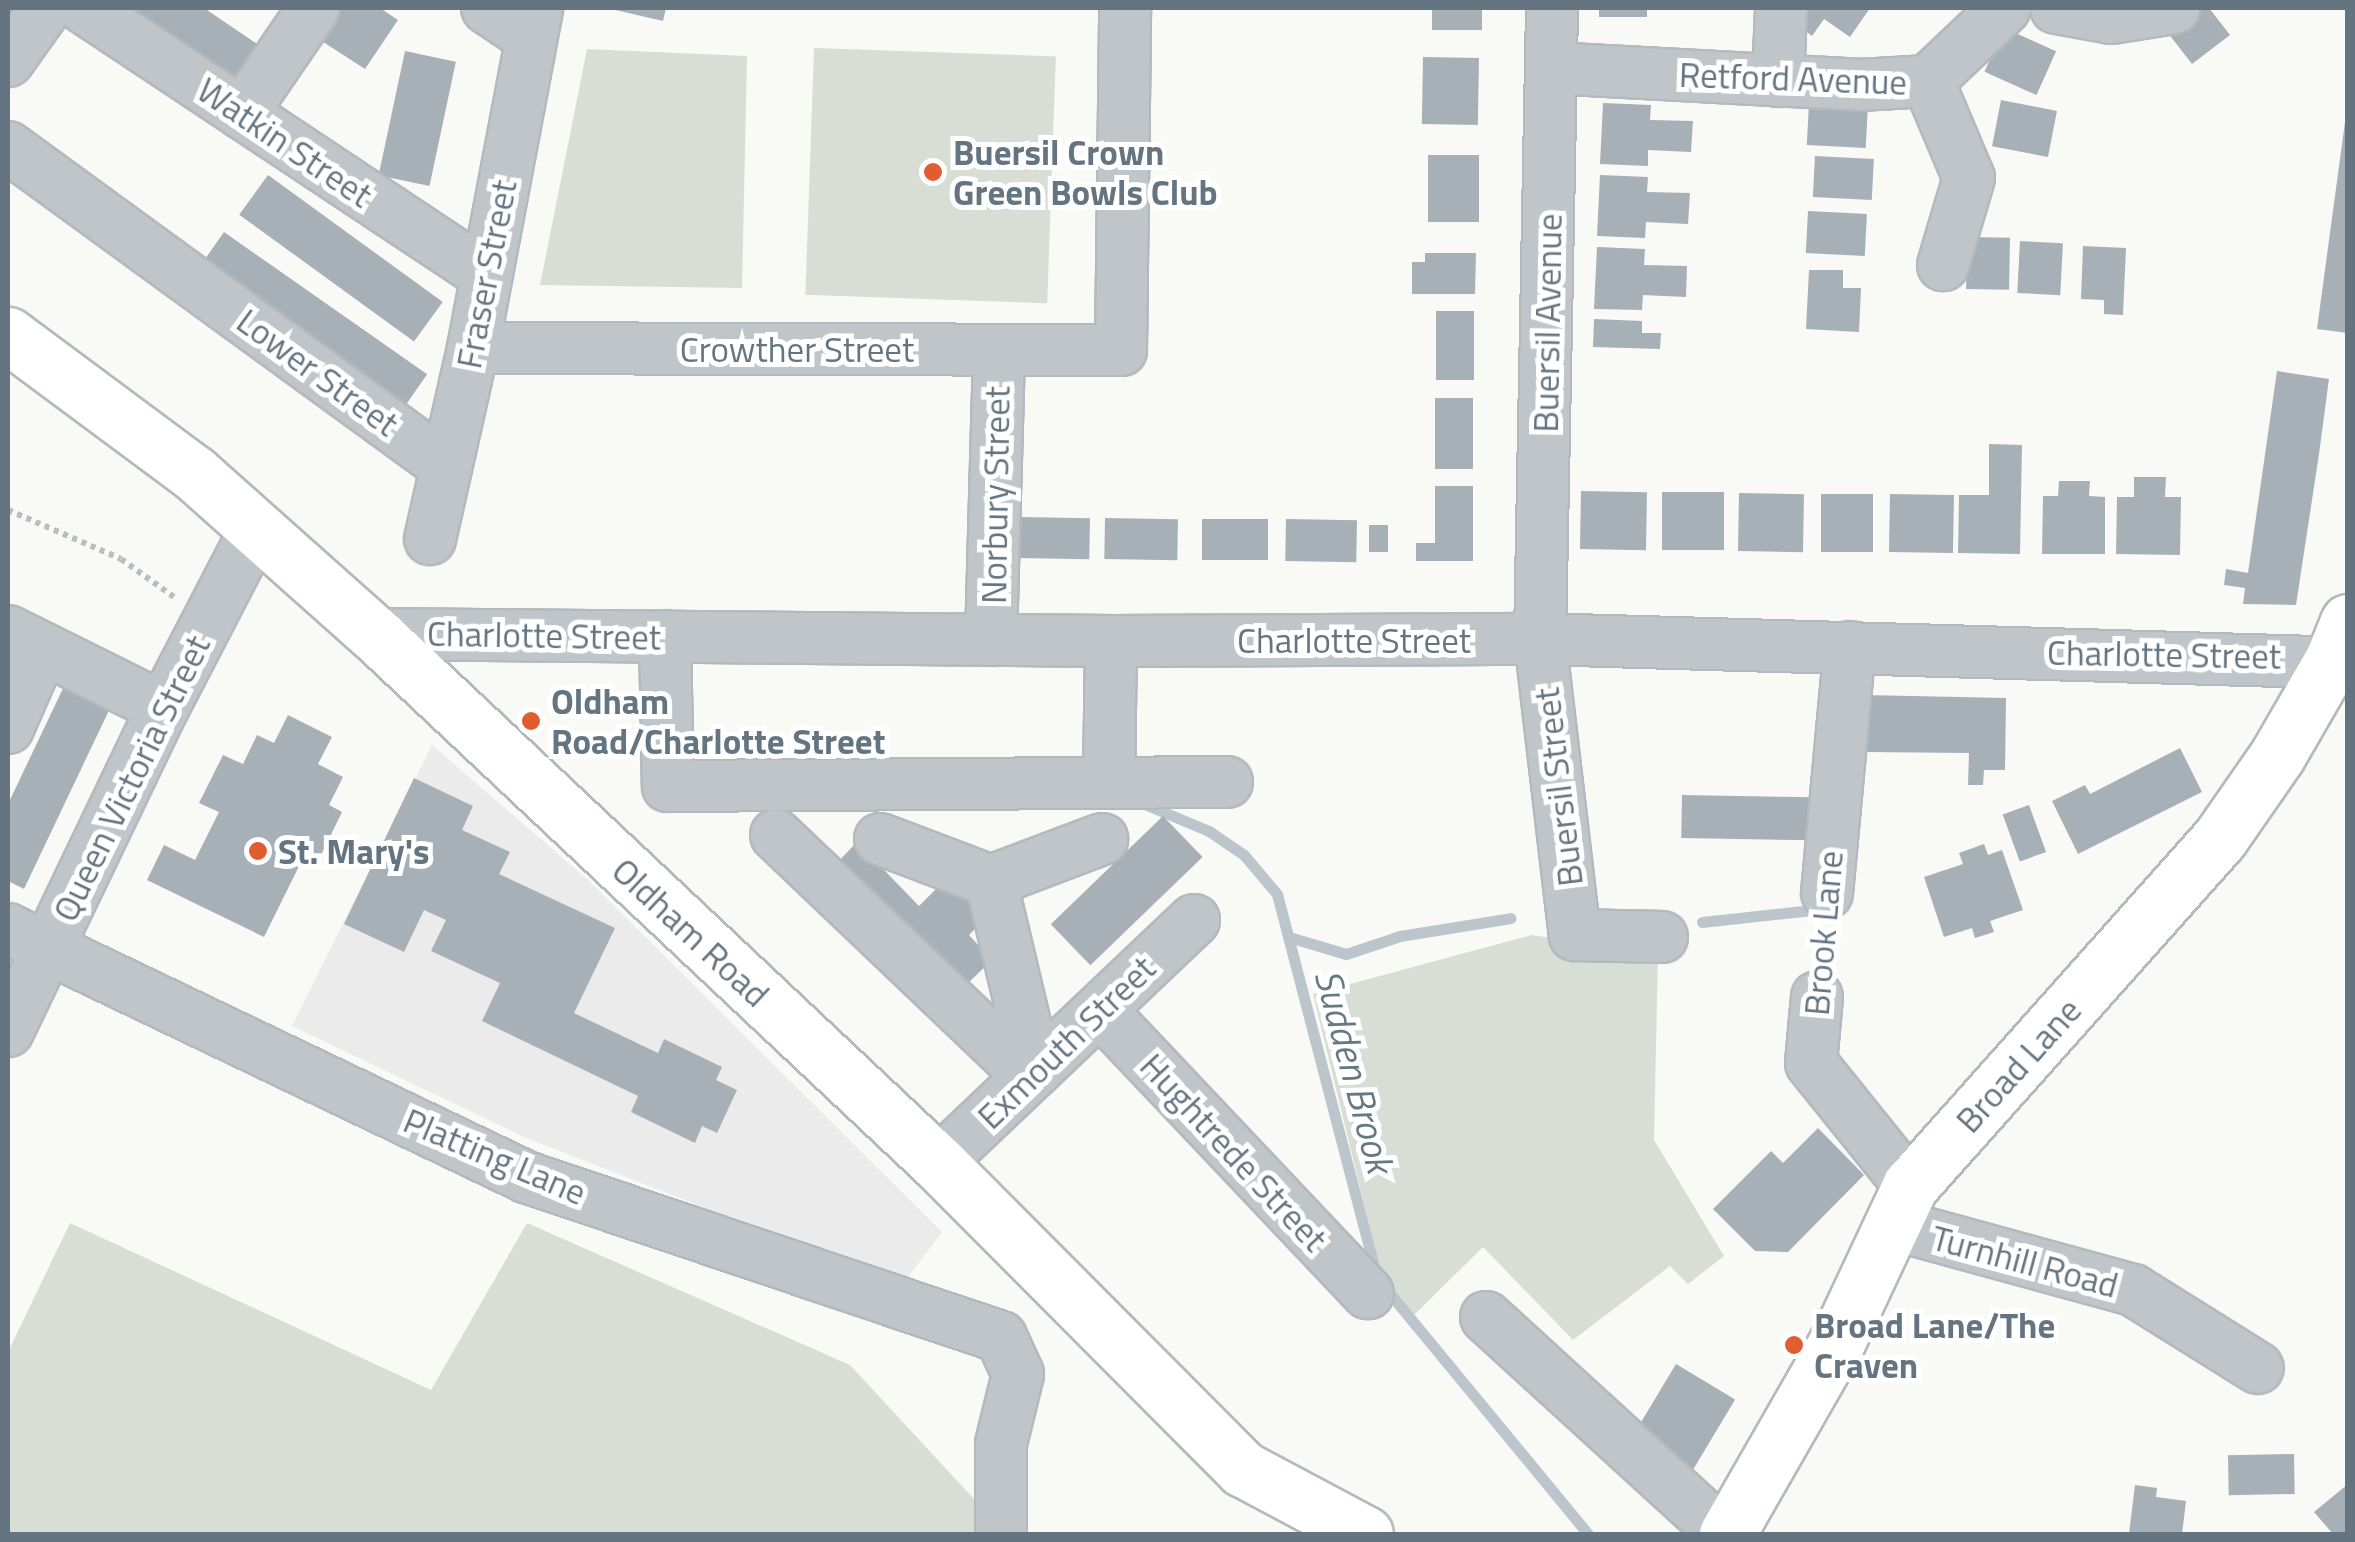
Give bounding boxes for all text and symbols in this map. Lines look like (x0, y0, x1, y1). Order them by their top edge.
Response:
street label: Retford Avenue (1678, 53, 1908, 103)
street label: Watkin Street (190, 68, 380, 216)
place label: Buersil Crown Green Bowls Club (953, 131, 1218, 213)
marker: Buersil Crown Green Bowls Club (922, 161, 944, 183)
street label: Fraser Street (447, 176, 525, 372)
street label: Buersil Avenue (1524, 213, 1570, 433)
street label: Lower Street (229, 299, 407, 445)
street label: Crowther Street (680, 328, 914, 370)
street label: Norbury Street (972, 386, 1018, 604)
street label: Charlotte Street (427, 612, 661, 658)
street label: Charlotte Street (1237, 619, 1471, 661)
street label: Queen Victoria Street (44, 628, 218, 928)
street label: Charlotte Street (2047, 631, 2281, 677)
place label: Oldham Road/Charlotte Street (551, 680, 885, 762)
street label: Buersil Street (1525, 685, 1591, 889)
marker: Oldham Road/Charlotte Street (520, 710, 542, 732)
place label: St. Mary's (278, 830, 430, 872)
marker: St. Mary's (247, 840, 269, 862)
street label: Oldham Road (604, 849, 778, 1015)
street label: Brook Lane (1795, 849, 1851, 1017)
street label: Exmouth Street (969, 947, 1163, 1137)
water label: Sudden Brook (1305, 964, 1403, 1178)
street label: Broad Lane (1947, 989, 2089, 1141)
street label: Hughtrede Street (1132, 1045, 1336, 1259)
street label: Platting Lane (398, 1099, 592, 1213)
street label: Turnhill Road (1927, 1216, 2123, 1306)
place label: Broad Lane/The Craven (1814, 1304, 2055, 1386)
marker: Broad Lane/The Craven (1783, 1334, 1805, 1356)

